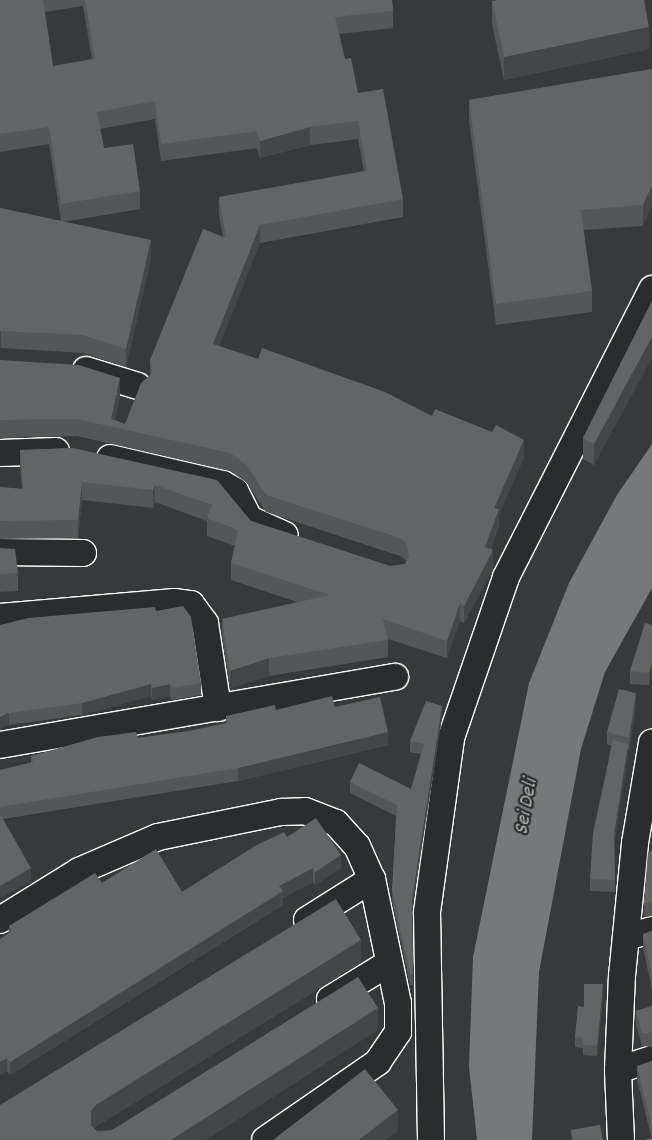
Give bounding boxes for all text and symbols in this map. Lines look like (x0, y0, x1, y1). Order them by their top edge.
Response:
water label: Sei Deli (510, 777, 544, 837)

